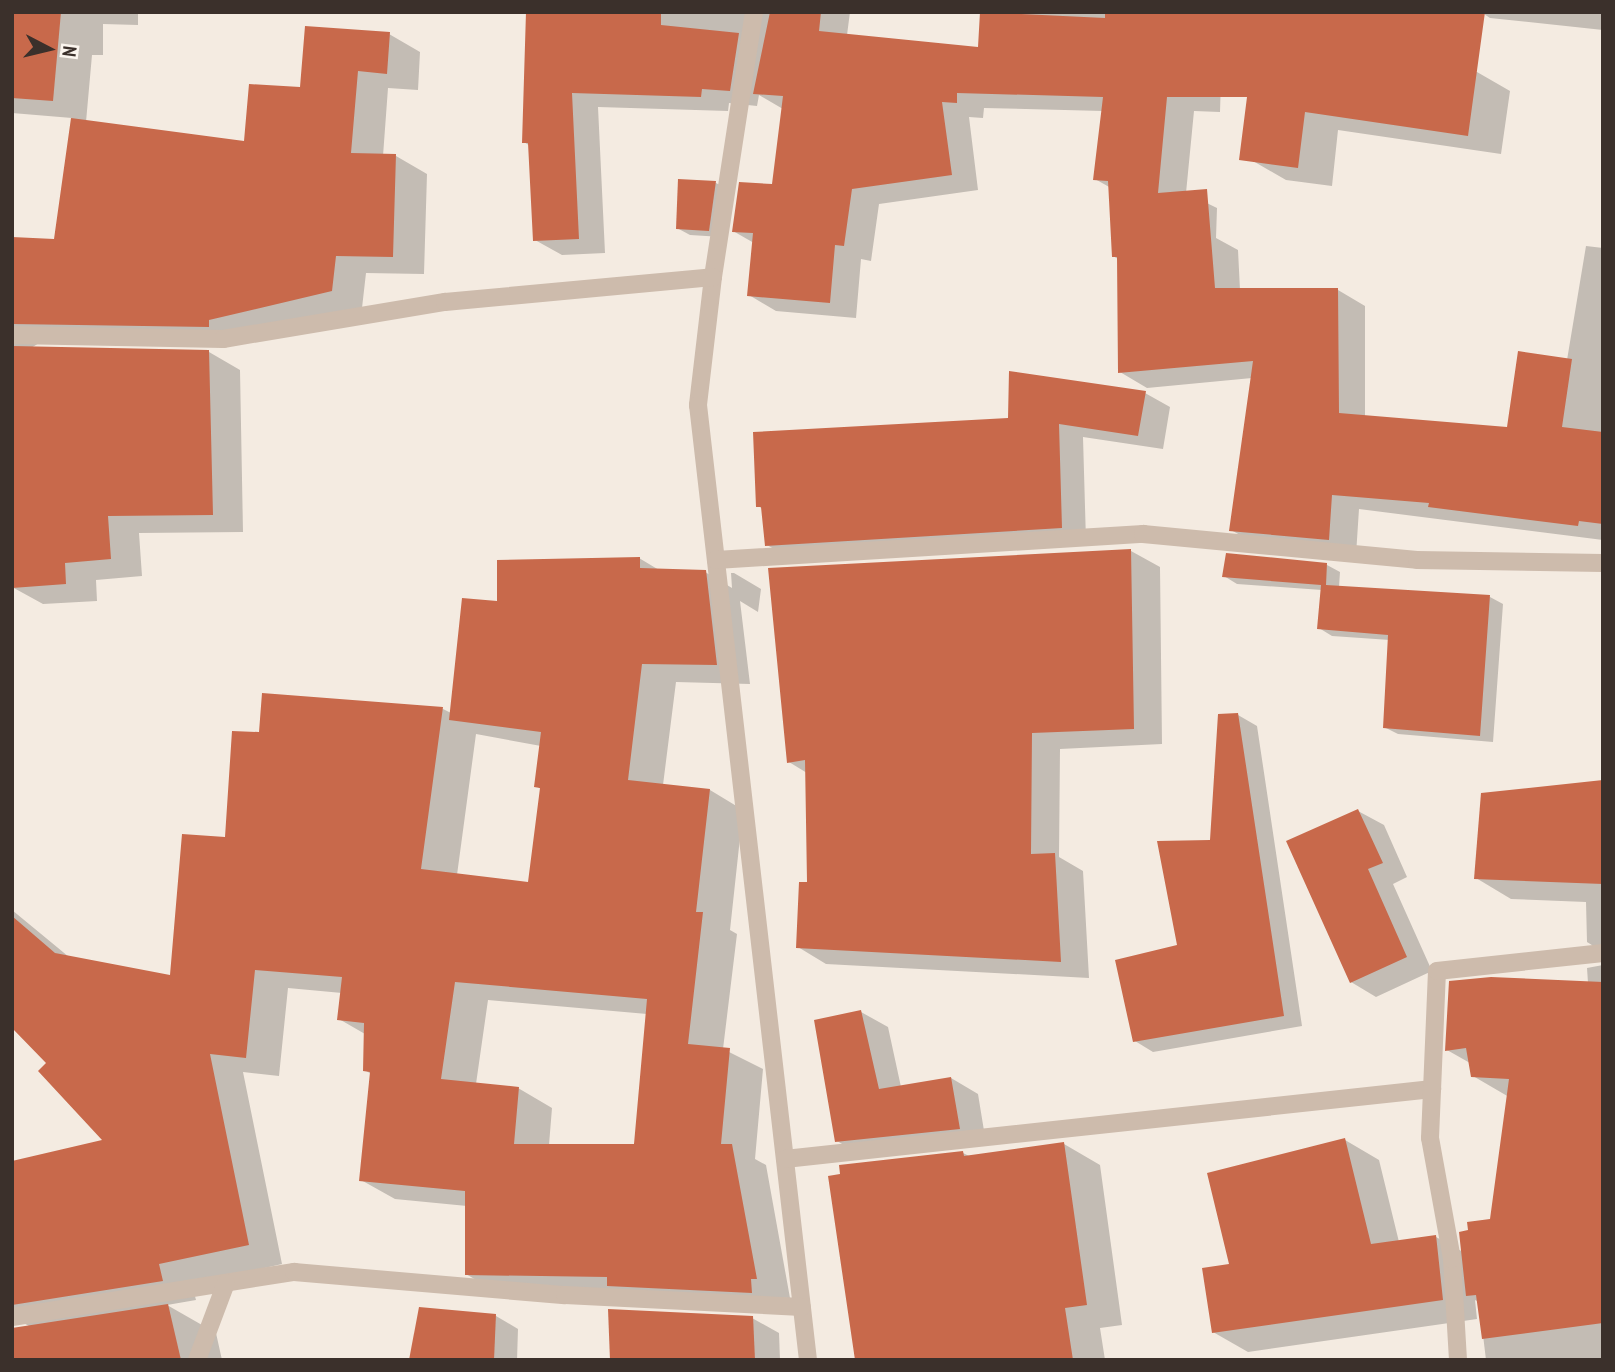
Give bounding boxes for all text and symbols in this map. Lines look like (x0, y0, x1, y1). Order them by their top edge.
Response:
north arrow (14, 14, 84, 84)
text: N (57, 45, 82, 58)

